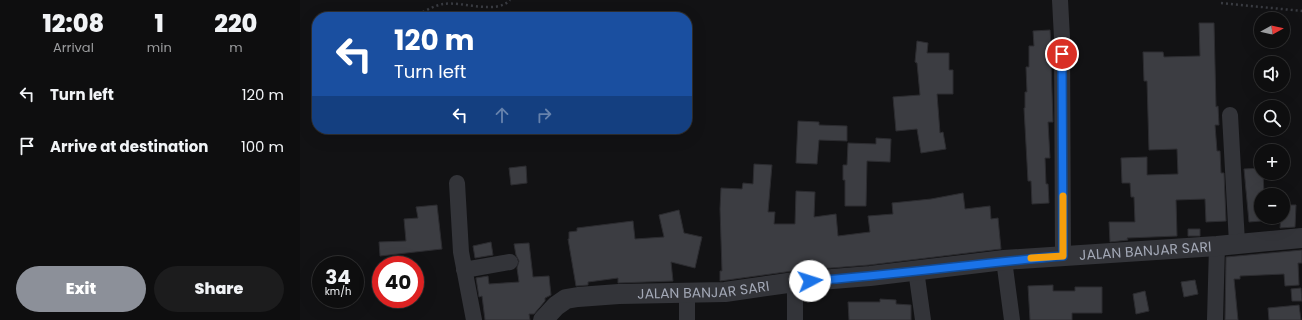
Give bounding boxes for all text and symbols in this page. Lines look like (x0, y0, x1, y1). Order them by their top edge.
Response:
text: 12:08 (43, 7, 104, 40)
text: 1 (155, 7, 164, 40)
text: 220 (214, 7, 257, 40)
north arrow (1254, 12, 1290, 48)
map controls (1254, 12, 1290, 224)
text: 120 m (394, 21, 474, 60)
icon: left (328, 28, 380, 80)
pin (1045, 37, 1079, 71)
text: Arrival (53, 38, 94, 57)
text: min (147, 38, 172, 57)
text: m (229, 38, 243, 57)
icon: arrive (1051, 43, 1073, 65)
button: sound (1254, 56, 1290, 92)
text: Turn left (394, 59, 466, 84)
icon: left (16, 83, 38, 105)
text: Turn left (50, 84, 114, 105)
text: 120 m (242, 84, 284, 105)
button: search (1254, 100, 1290, 136)
icon: left (449, 104, 471, 126)
icon: ahead (491, 104, 513, 126)
icon: right (533, 104, 555, 126)
icon: arrive (16, 135, 38, 157)
text: Arrive at destination (50, 136, 208, 157)
text: 100 m (241, 136, 284, 157)
button: + (1254, 144, 1290, 180)
button: − (1254, 188, 1290, 224)
street label: JALAN BANJAR SARI (1078, 236, 1212, 265)
speed limit sign: 40 (372, 256, 424, 308)
position arrow (789, 260, 831, 302)
text: 34 (325, 263, 351, 291)
button: Exit (16, 266, 146, 312)
button: Share (154, 266, 284, 312)
street label: JALAN BANJAR SARI (637, 276, 771, 304)
text: km/h (325, 284, 351, 299)

